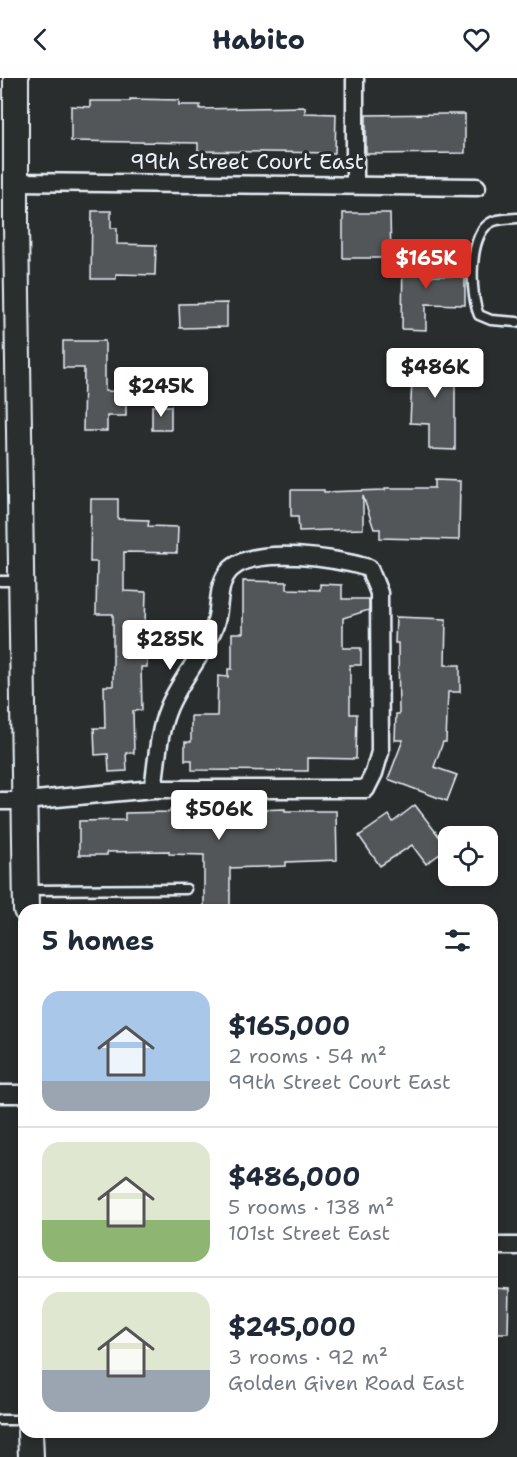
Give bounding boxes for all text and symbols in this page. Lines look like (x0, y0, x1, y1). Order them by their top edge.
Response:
text: Habito (212, 21, 305, 58)
icon: back (24, 23, 57, 56)
icon: heart (460, 23, 493, 56)
street label: 99th Street Court East (130, 148, 364, 176)
pin: $165K (384, 239, 468, 290)
text: $165K (395, 245, 457, 271)
pin: $486K (393, 348, 477, 399)
text: $486K (400, 354, 470, 380)
pin: $245K (119, 367, 203, 418)
text: $245K (128, 373, 194, 399)
pin: $285K (128, 620, 212, 671)
text: $285K (136, 626, 204, 652)
pin: $506K (177, 790, 261, 841)
text: $506K (185, 796, 253, 822)
map controls (438, 826, 498, 886)
button: locate (438, 826, 498, 886)
text: 5 homes (42, 923, 154, 958)
icon: filters (441, 924, 474, 957)
text: $165,000 (228, 1008, 350, 1043)
icon: home (90, 1015, 162, 1087)
text: 2 rooms · 54 m² (228, 1043, 387, 1069)
text: 99th Street Court East (228, 1069, 451, 1095)
text: $486,000 (228, 1159, 360, 1194)
icon: home (90, 1166, 162, 1238)
text: 5 rooms · 138 m² (228, 1194, 394, 1220)
text: 101st Street East (228, 1220, 390, 1246)
text: $245,000 (228, 1309, 356, 1344)
icon: home (90, 1316, 162, 1388)
text: 3 rooms · 92 m² (228, 1344, 388, 1370)
text: Golden Given Road East (228, 1370, 465, 1396)

